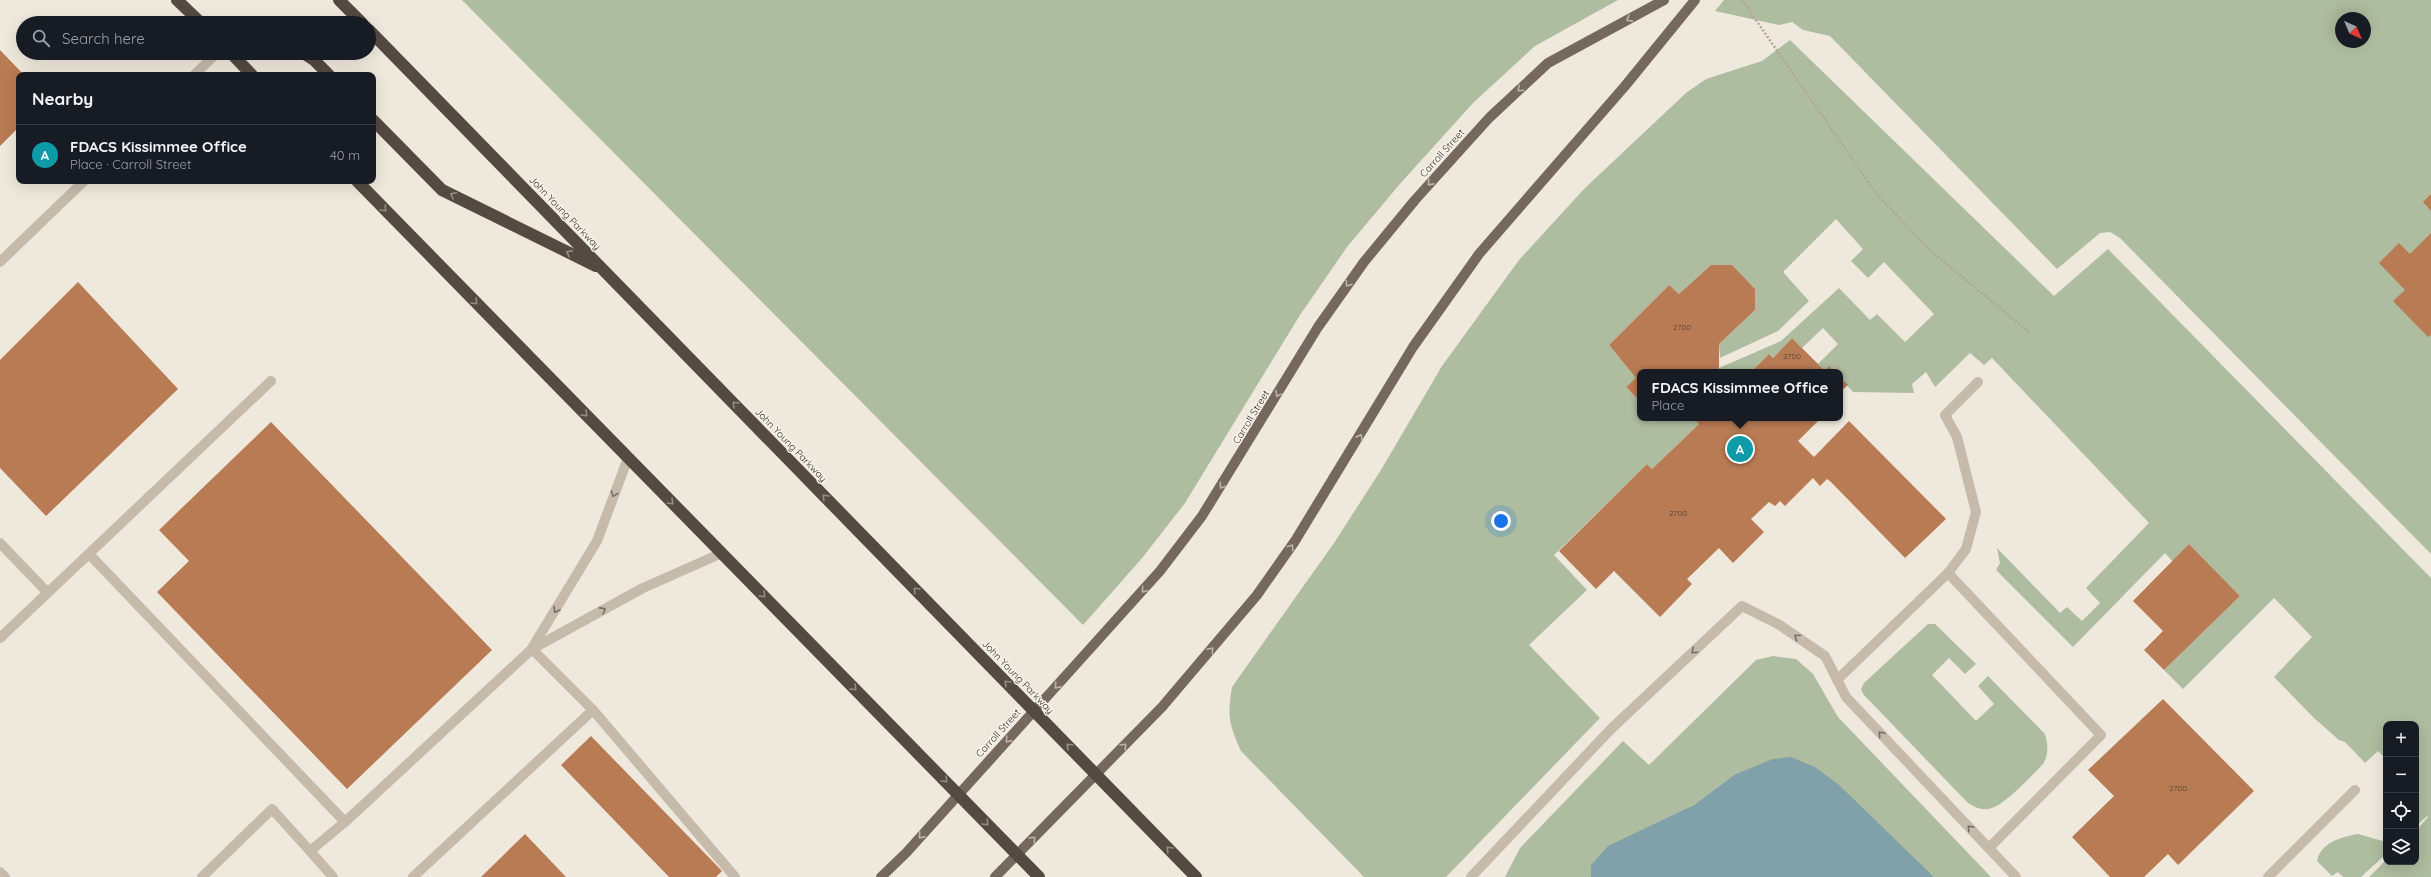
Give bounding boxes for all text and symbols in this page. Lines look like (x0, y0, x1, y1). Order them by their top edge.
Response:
north arrow (2335, 12, 2371, 48)
one-way arrow (1626, 14, 1633, 21)
search box (16, 16, 376, 60)
icon: search (30, 27, 52, 49)
text: Search here (62, 29, 145, 48)
one-way arrow (1517, 85, 1525, 92)
text: Nearby (32, 88, 93, 109)
street label: Carroll Street (1417, 126, 1468, 180)
text: FDACS Kissimmee Office (70, 137, 247, 156)
text: A (41, 147, 49, 163)
text: 40 m (330, 147, 360, 163)
text: Place · Carroll Street (70, 156, 191, 172)
street label: John Young Parkway (526, 173, 604, 253)
one-way arrow (1428, 179, 1435, 186)
one-way arrow (449, 192, 457, 200)
one-way arrow (379, 204, 387, 212)
one-way arrow (566, 250, 573, 258)
one-way arrow (1346, 280, 1353, 287)
one-way arrow (470, 297, 478, 305)
house number: 2700 (1673, 322, 1691, 332)
house number: 2700 (1783, 351, 1801, 361)
popup (1637, 369, 1843, 421)
text: FDACS Kissimmee Office (1652, 378, 1828, 397)
street label: Carroll Street (1230, 387, 1273, 446)
one-way arrow (1276, 390, 1283, 397)
text: Place (1652, 397, 1684, 413)
one-way arrow (732, 401, 739, 409)
street label: John Young Parkway (752, 405, 830, 485)
one-way arrow (580, 409, 588, 417)
one-way arrow (1355, 434, 1362, 441)
pin: A (1727, 434, 1753, 464)
one-way arrow (1219, 482, 1226, 489)
one-way arrow (611, 491, 619, 498)
one-way arrow (823, 494, 830, 502)
one-way arrow (666, 497, 674, 505)
house number: 2700 (1669, 508, 1687, 518)
your location (1491, 511, 1511, 531)
one-way arrow (1286, 545, 1293, 552)
one-way arrow (1141, 585, 1148, 593)
one-way arrow (913, 587, 921, 595)
one-way arrow (758, 590, 765, 598)
one-way arrow (553, 606, 560, 613)
one-way arrow (599, 607, 606, 614)
one-way arrow (1795, 635, 1802, 642)
street label: John Young Parkway (979, 637, 1057, 717)
one-way arrow (1691, 646, 1699, 654)
one-way arrow (1207, 647, 1214, 655)
one-way arrow (1004, 680, 1012, 688)
one-way arrow (1055, 682, 1062, 689)
one-way arrow (849, 683, 857, 691)
street label: Carroll Street (973, 706, 1024, 760)
map controls (2383, 721, 2419, 865)
button: + (2383, 721, 2419, 757)
one-way arrow (1878, 731, 1886, 739)
one-way arrow (1006, 735, 1013, 742)
one-way arrow (1066, 743, 1074, 751)
one-way arrow (1119, 743, 1127, 751)
button: − (2383, 757, 2419, 793)
one-way arrow (940, 775, 948, 783)
house number: 2700 (2169, 783, 2187, 793)
button: locate (2383, 793, 2419, 829)
one-way arrow (981, 818, 989, 826)
one-way arrow (1967, 825, 1975, 833)
button: layers (2383, 829, 2419, 865)
one-way arrow (918, 831, 926, 839)
one-way arrow (1028, 837, 1035, 844)
one-way arrow (1166, 846, 1174, 854)

